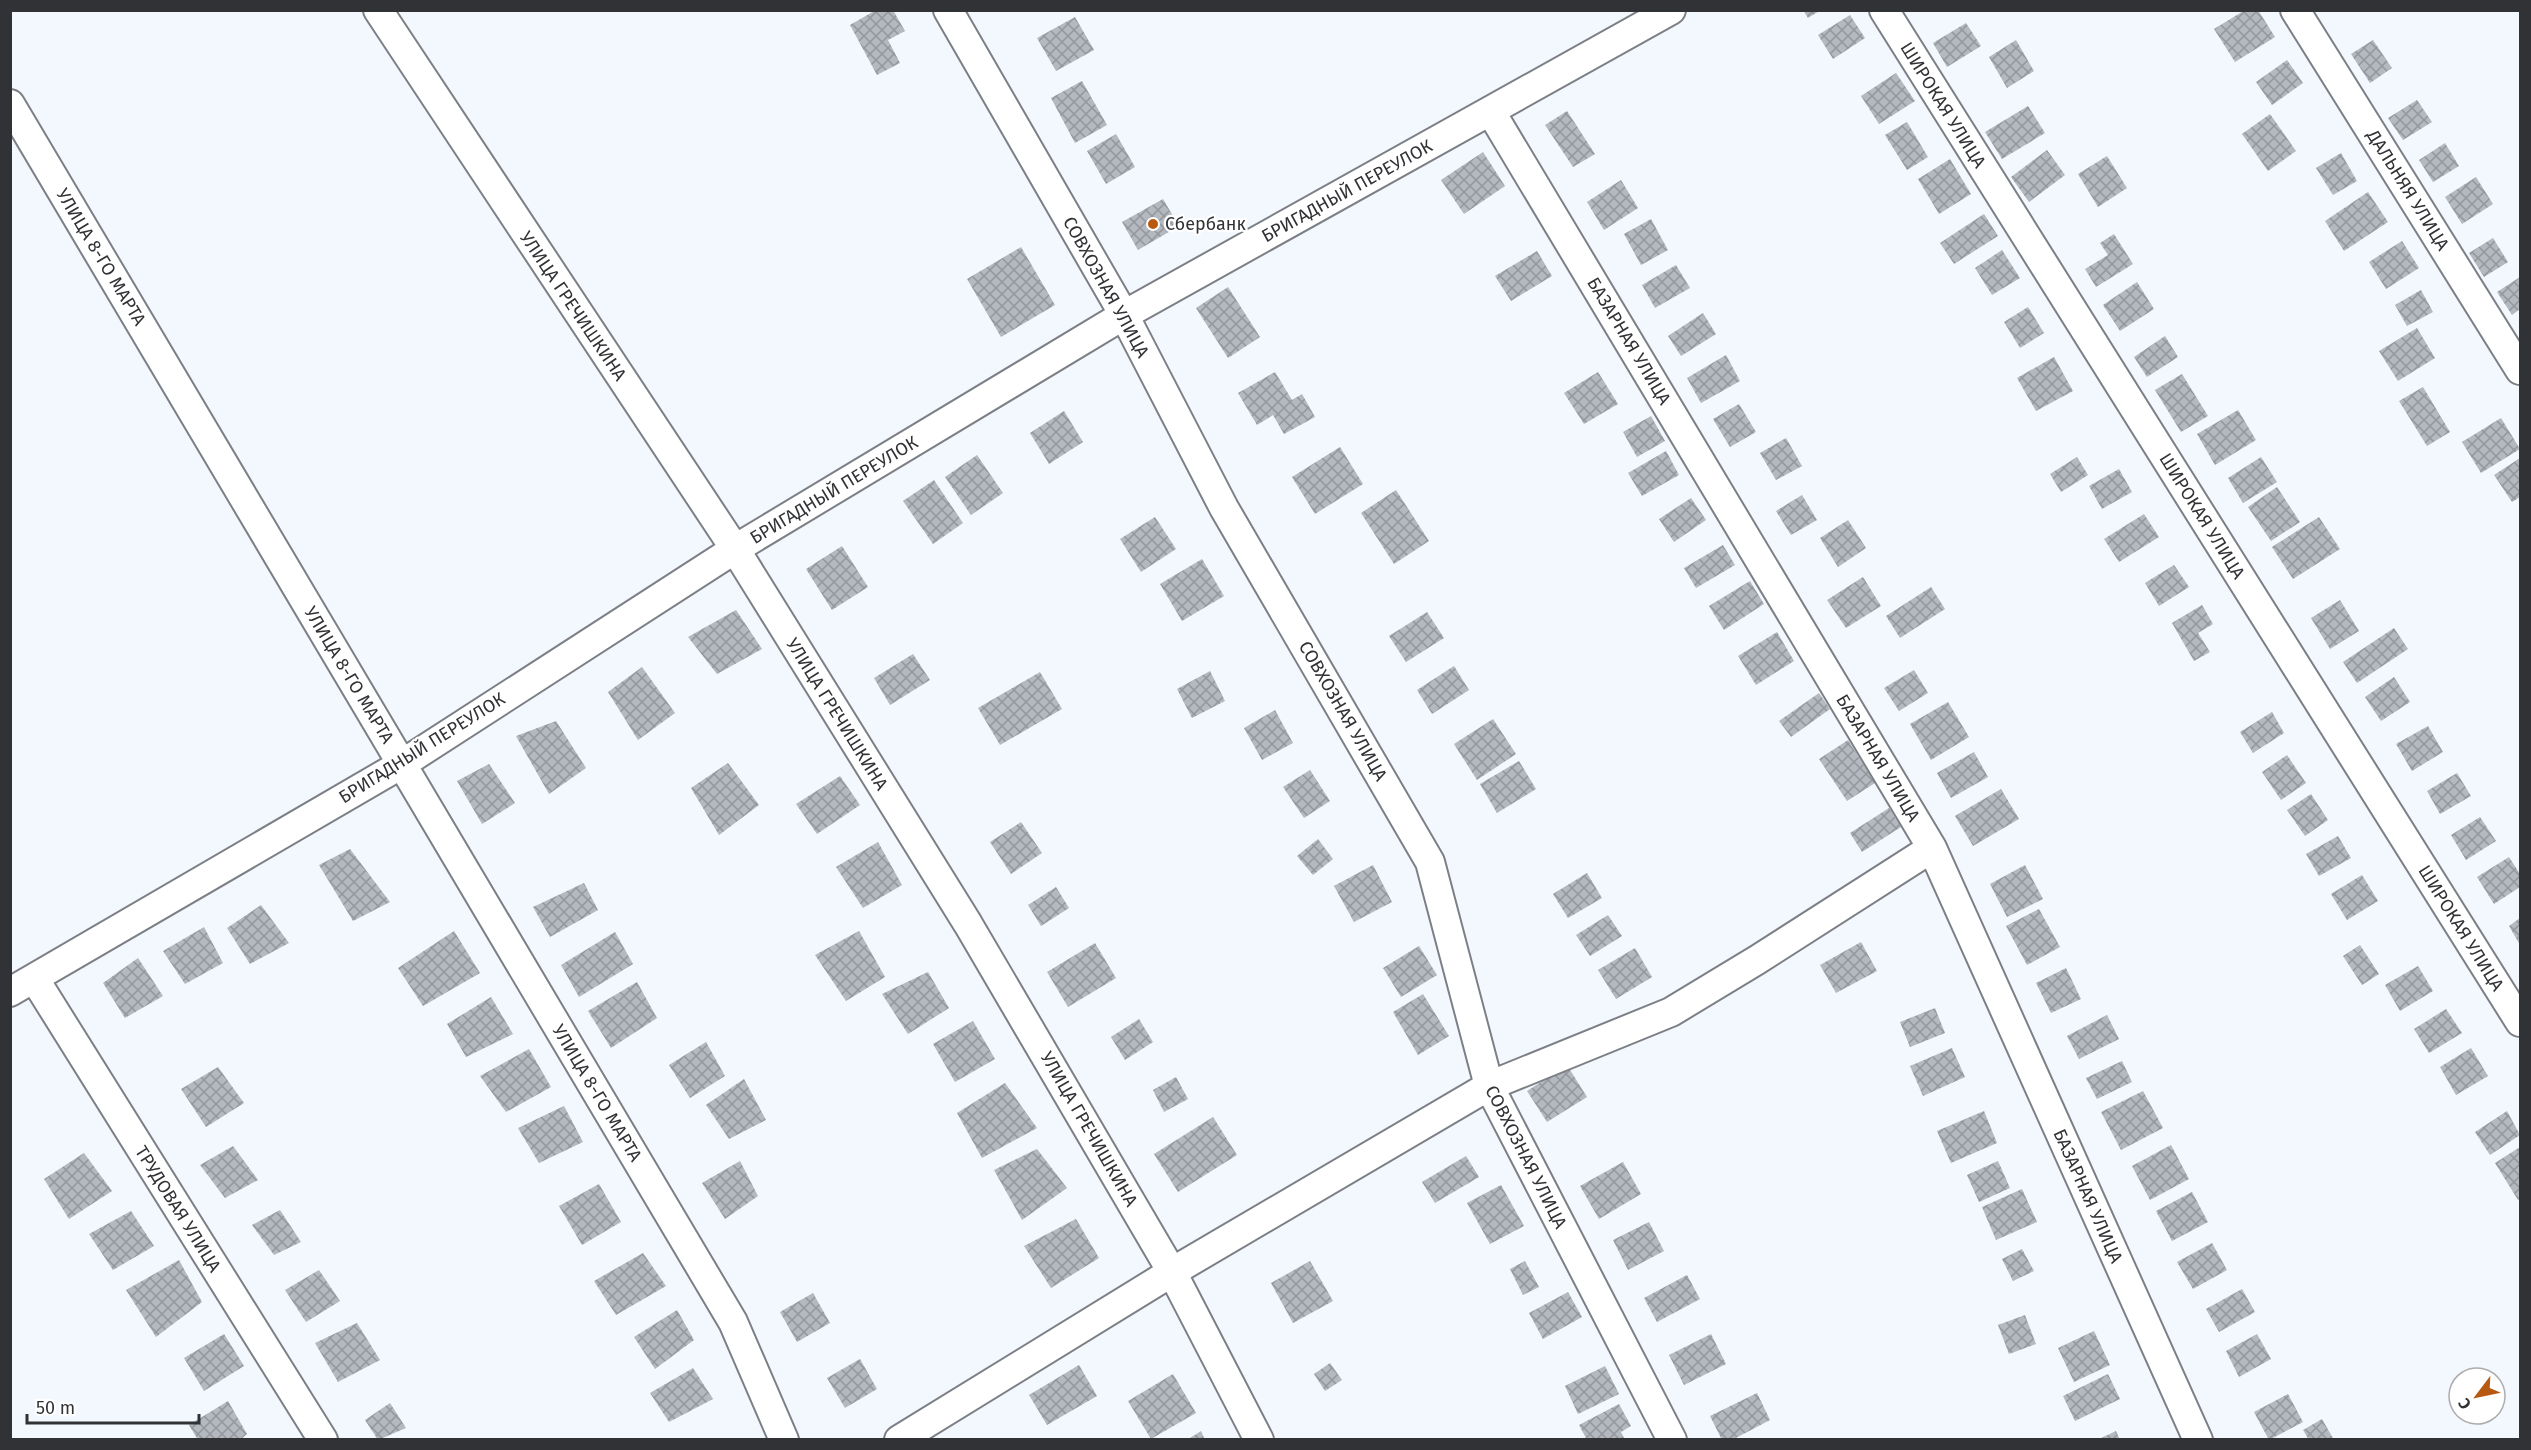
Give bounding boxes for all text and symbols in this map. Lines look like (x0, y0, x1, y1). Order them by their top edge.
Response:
street label: ШИРОКАЯ УЛИЦА (1895, 38, 1991, 173)
street label: ДАЛЬНЯЯ УЛИЦА (2362, 125, 2454, 255)
street label: БРИГАДНЫЙ ПЕРЕУЛОК (1258, 135, 1437, 247)
street label: УЛИЦА 8-ГО МАРТА (51, 184, 151, 330)
street label: СОВХОЗНАЯ УЛИЦА (1058, 213, 1154, 362)
place label: Сбербанк (1165, 213, 1246, 235)
marker: Сбербанк (1146, 217, 1160, 231)
street label: УЛИЦА ГРЕЧИШКИНА (515, 227, 631, 385)
street label: БАЗАРНАЯ УЛИЦА (1582, 273, 1676, 409)
street label: БРИГАДНЫЙ ПЕРЕУЛОК (746, 431, 922, 549)
street label: ШИРОКАЯ УЛИЦА (2154, 449, 2250, 584)
street label: УЛИЦА 8-ГО МАРТА (299, 602, 399, 748)
street label: УЛИЦА ГРЕЧИШКИНА (781, 634, 893, 795)
street label: СОВХОЗНАЯ УЛИЦА (1294, 637, 1392, 785)
street label: БРИГАДНЫЙ ПЕРЕУЛОК (335, 688, 510, 808)
street label: БАЗАРНАЯ УЛИЦА (1831, 690, 1925, 826)
street label: ШИРОКАЯ УЛИЦА (2413, 861, 2509, 996)
street label: УЛИЦА 8-ГО МАРТА (547, 1020, 647, 1166)
street label: УЛИЦА ГРЕЧИШКИНА (1036, 1048, 1143, 1211)
street label: СОВХОЗНАЯ УЛИЦА (1480, 1082, 1572, 1233)
street label: БАЗАРНАЯ УЛИЦА (2049, 1125, 2128, 1267)
street label: ТРУДОВАЯ УЛИЦА (130, 1142, 226, 1277)
north arrow (2447, 1366, 2507, 1426)
scale bar (27, 1387, 200, 1425)
text: С (2454, 1394, 2475, 1413)
text: 50 m (36, 1397, 75, 1419)

